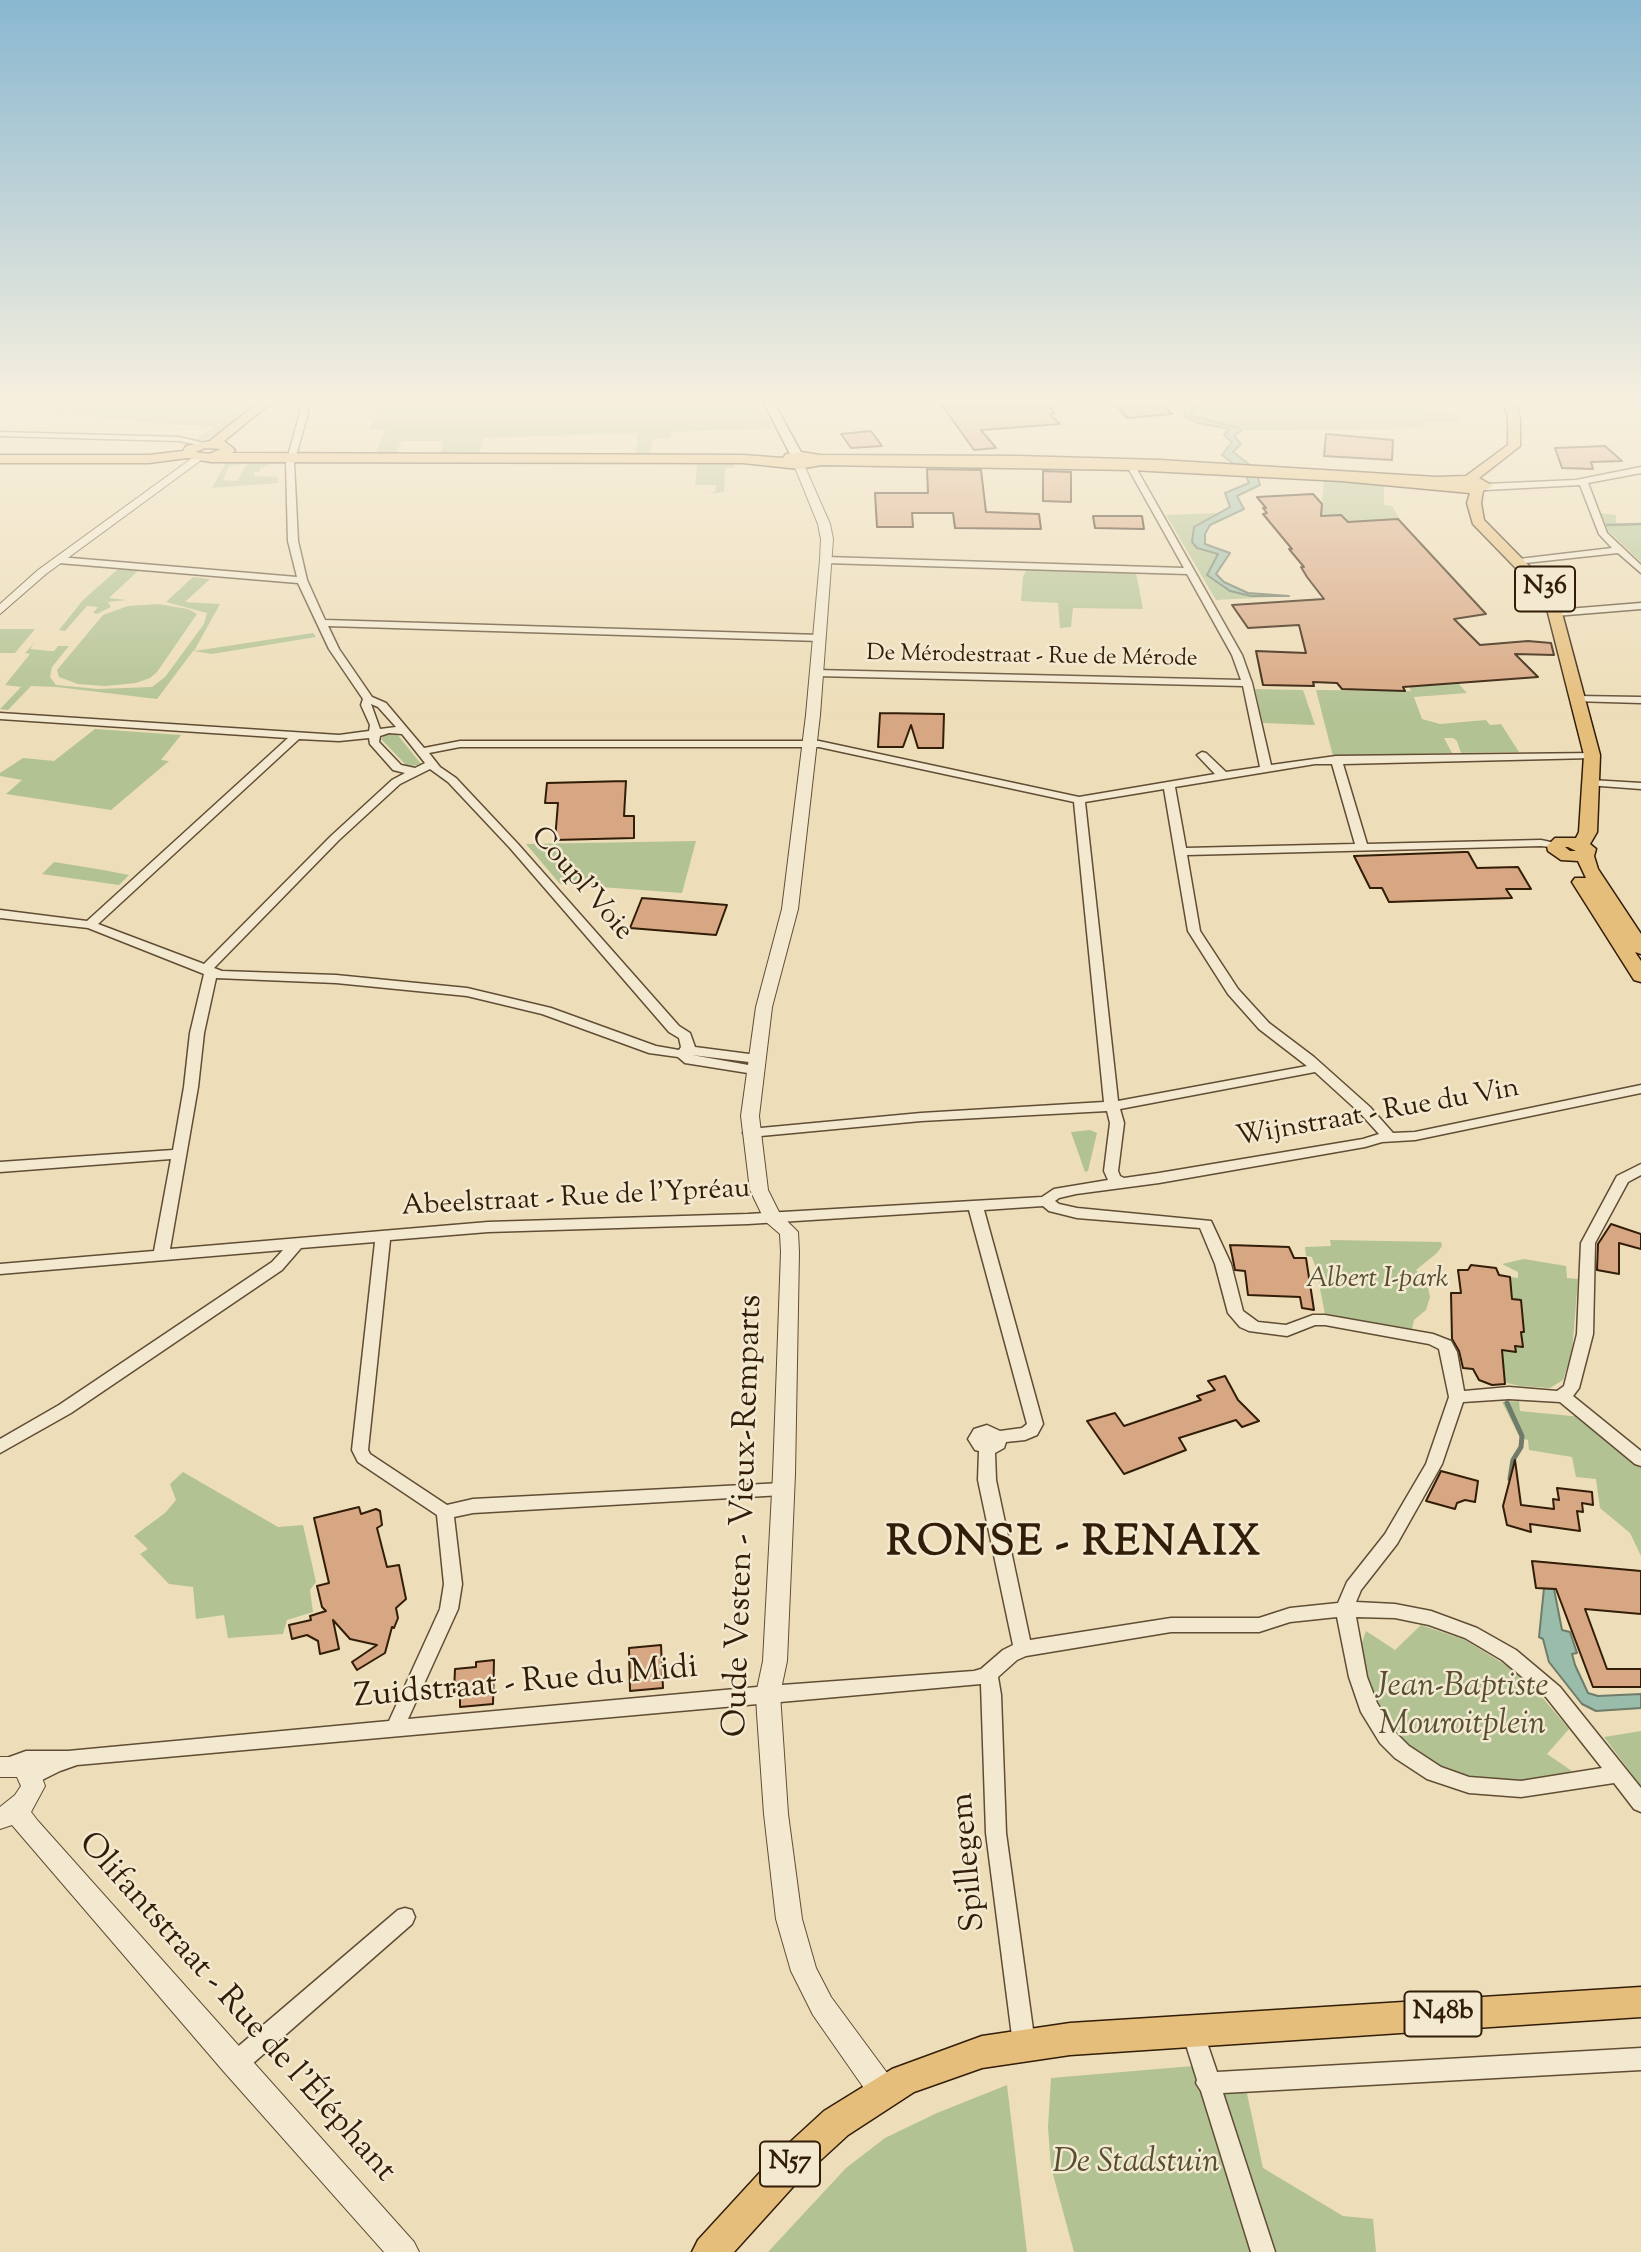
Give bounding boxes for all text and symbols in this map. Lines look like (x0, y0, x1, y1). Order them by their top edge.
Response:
road number: N36 (1515, 566, 1575, 611)
street label: De Mérodestraat - Rue de Mérode (866, 641, 1198, 675)
street label: Coupl'Voie (522, 821, 638, 949)
street label: Wijnstraat - Rue du Vin (1234, 1074, 1522, 1156)
street label: Abeelstraat - Rue de l'Ypréau (401, 1174, 751, 1226)
park label: Albert I-park (1306, 1264, 1448, 1298)
street label: Oude Vesten - Vieux-Remparts (718, 1294, 774, 1738)
district label: RONSE - RENAIX (888, 1522, 1260, 1572)
street label: Zuidstraat - Rue du Midi (353, 1650, 699, 1720)
park label: Jean-Baptiste Mouroitplein (1375, 1669, 1549, 1747)
street label: Spillegem (945, 1791, 997, 1933)
street label: Olifantstraat - Rue de l'Éléphant (68, 1826, 402, 2192)
road number: N48b (1404, 1992, 1482, 2036)
road number: N57 (760, 2142, 820, 2186)
park label: De Stadstuin (1052, 2145, 1220, 2185)

